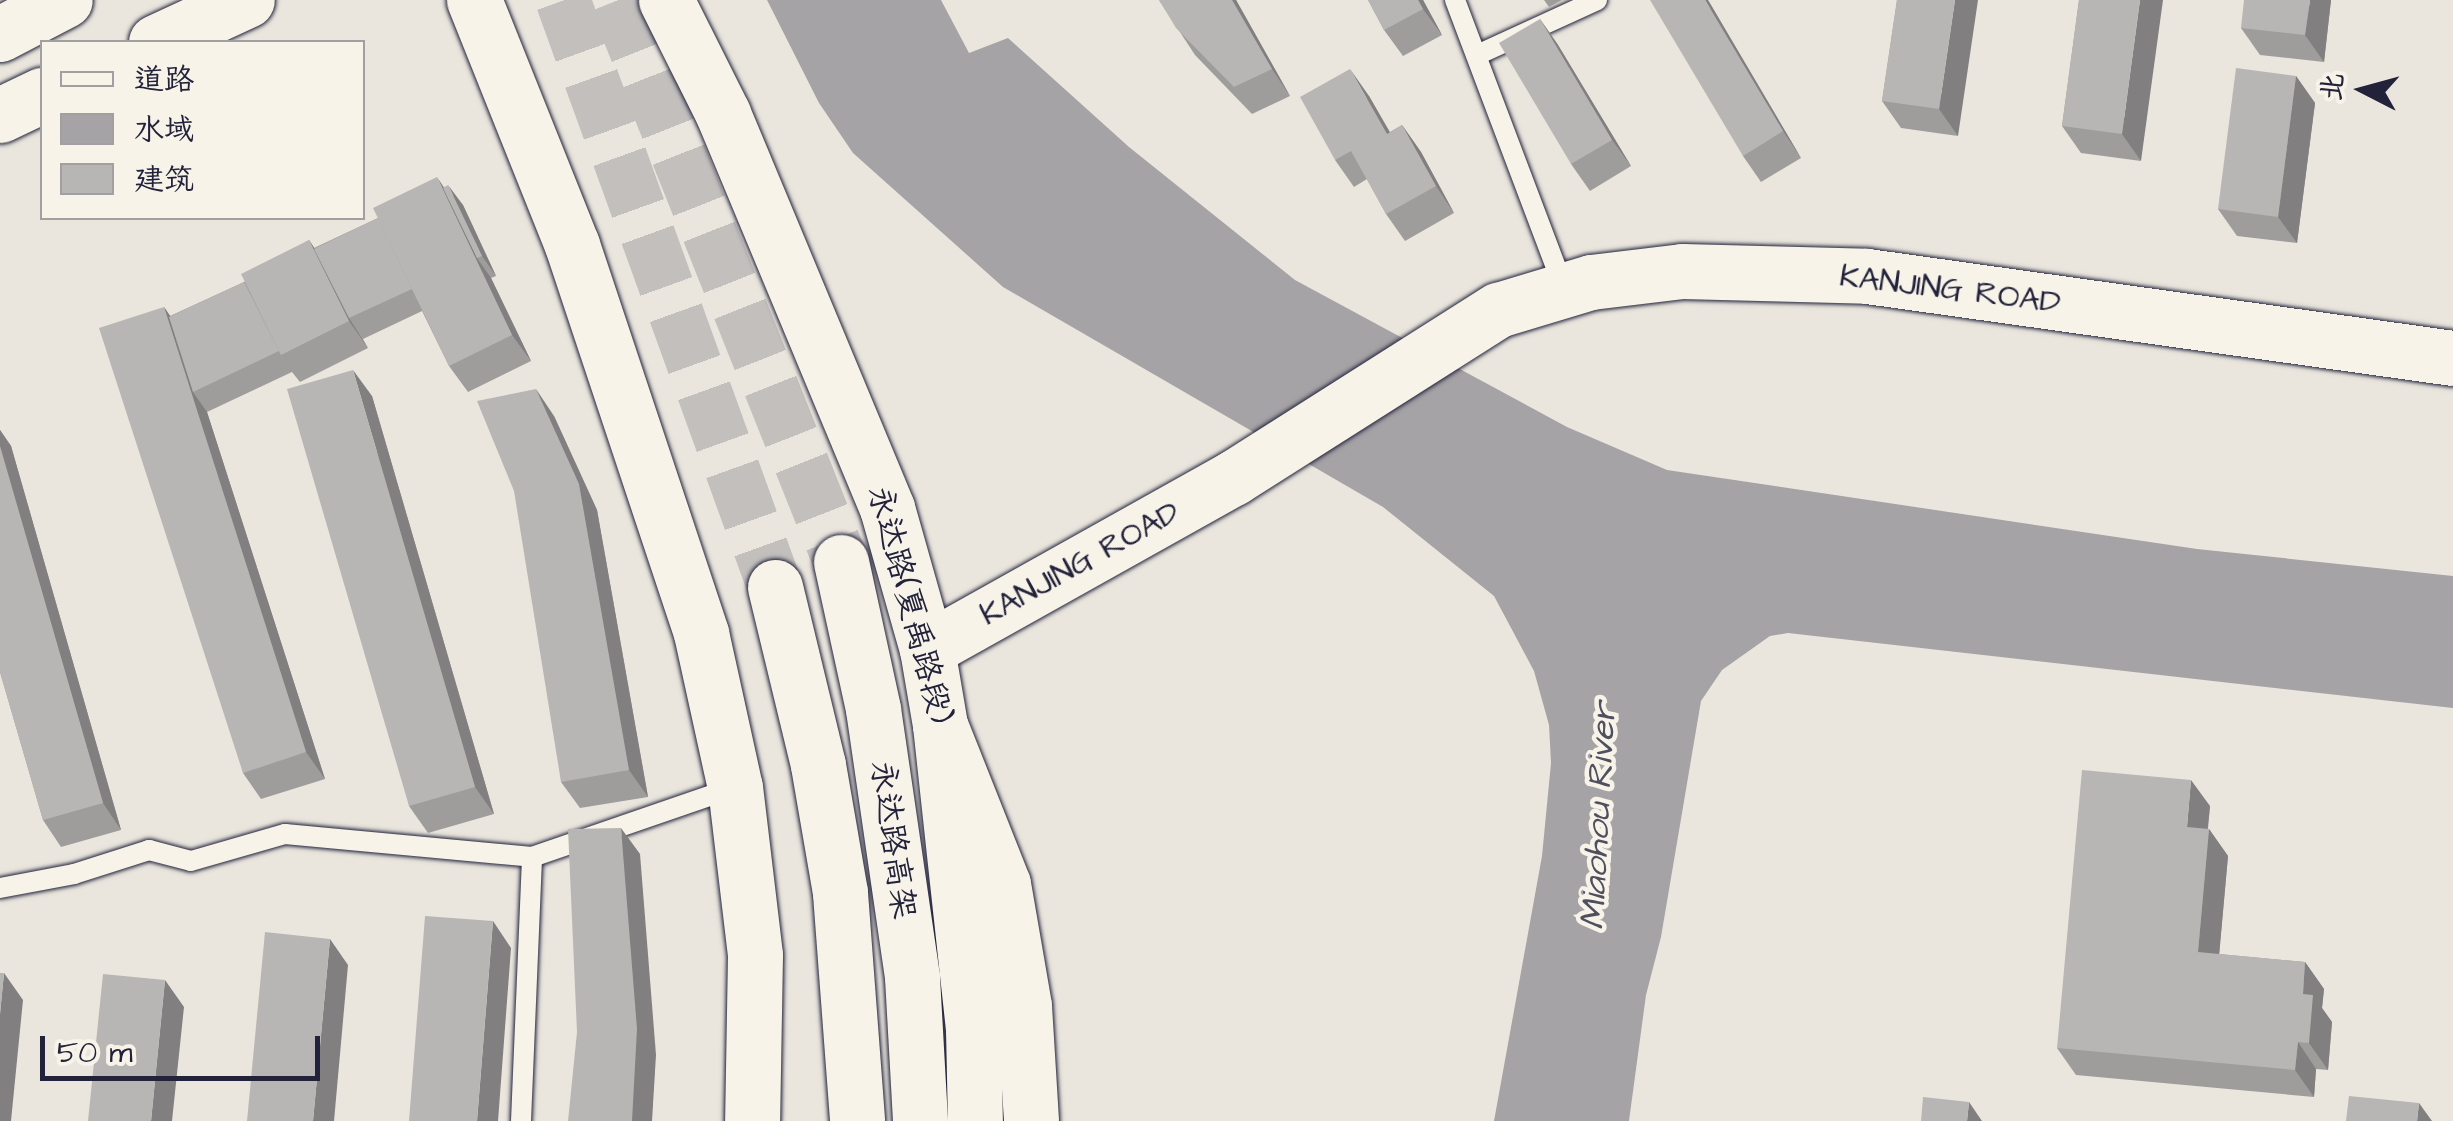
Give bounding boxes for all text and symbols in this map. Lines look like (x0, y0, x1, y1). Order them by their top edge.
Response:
legend (40, 40, 365, 220)
north arrow (2313, 40, 2413, 140)
text: 道路 (134, 59, 194, 101)
text: 北 (2312, 71, 2354, 103)
text: 水域 (134, 109, 194, 151)
text: 建筑 (134, 159, 194, 201)
street label: KANJING ROAD (1837, 257, 2063, 323)
street label: 永达路(夏禹路段) (859, 482, 959, 728)
street label: KANJING ROAD (973, 493, 1187, 635)
water label: Miaohou River (1572, 701, 1626, 931)
street label: 永达路高架 (862, 758, 922, 922)
scale bar (45, 1016, 325, 1078)
text: 50 m (57, 1032, 133, 1074)

